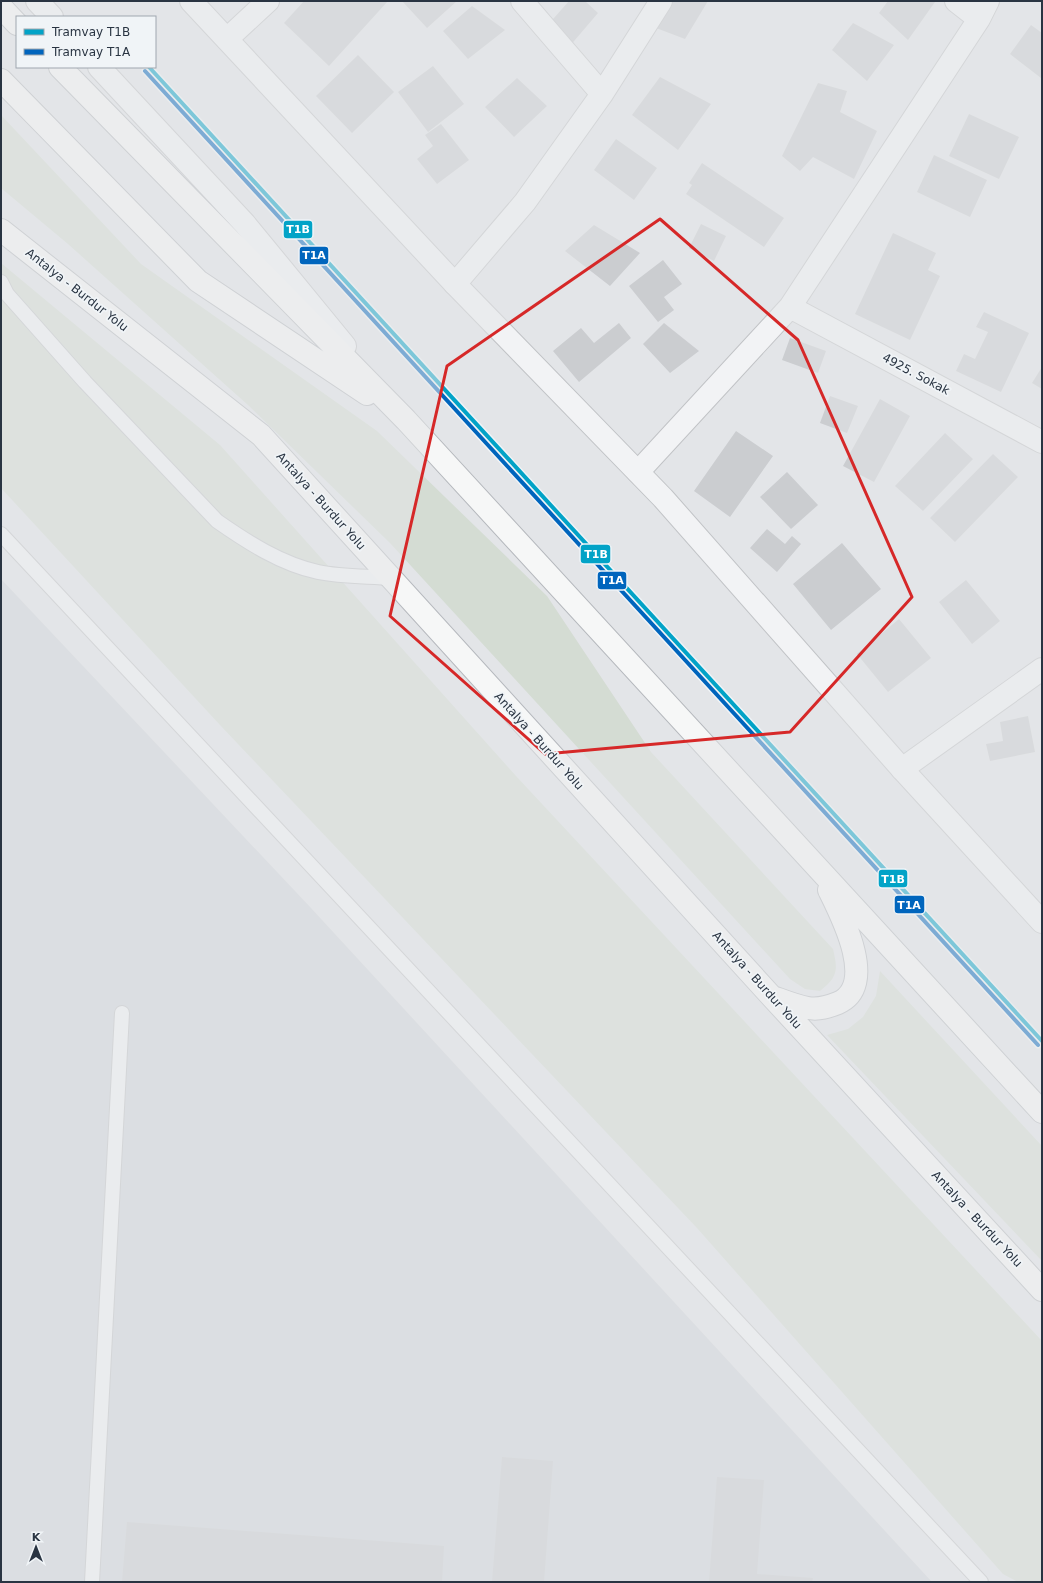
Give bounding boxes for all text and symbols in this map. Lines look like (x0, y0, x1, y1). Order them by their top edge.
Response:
legend (16, 16, 156, 68)
text: Tramvay T1B (51, 25, 130, 39)
text: Tramvay T1A (51, 45, 131, 59)
line badge: T1B (283, 220, 313, 239)
text: T1B (286, 223, 310, 236)
street label: Antalya - Burdur Yolu (23, 246, 131, 334)
line badge: T1A (299, 246, 329, 265)
text: T1A (302, 249, 326, 262)
street label: 4925. Sokak (880, 350, 952, 398)
street label: Antalya - Burdur Yolu (274, 449, 368, 553)
line badge: T1B (580, 544, 611, 564)
text: T1B (584, 548, 608, 561)
line badge: T1A (597, 571, 627, 590)
text: T1A (600, 574, 624, 587)
street label: Antalya - Burdur Yolu (492, 689, 586, 793)
line badge: T1B (878, 869, 908, 888)
text: T1B (881, 873, 905, 886)
line badge: T1A (894, 895, 925, 914)
text: T1A (897, 899, 921, 912)
street label: Antalya - Burdur Yolu (710, 928, 804, 1032)
street label: Antalya - Burdur Yolu (929, 1168, 1025, 1270)
north arrow (16, 1527, 56, 1567)
text: K (32, 1531, 41, 1544)

